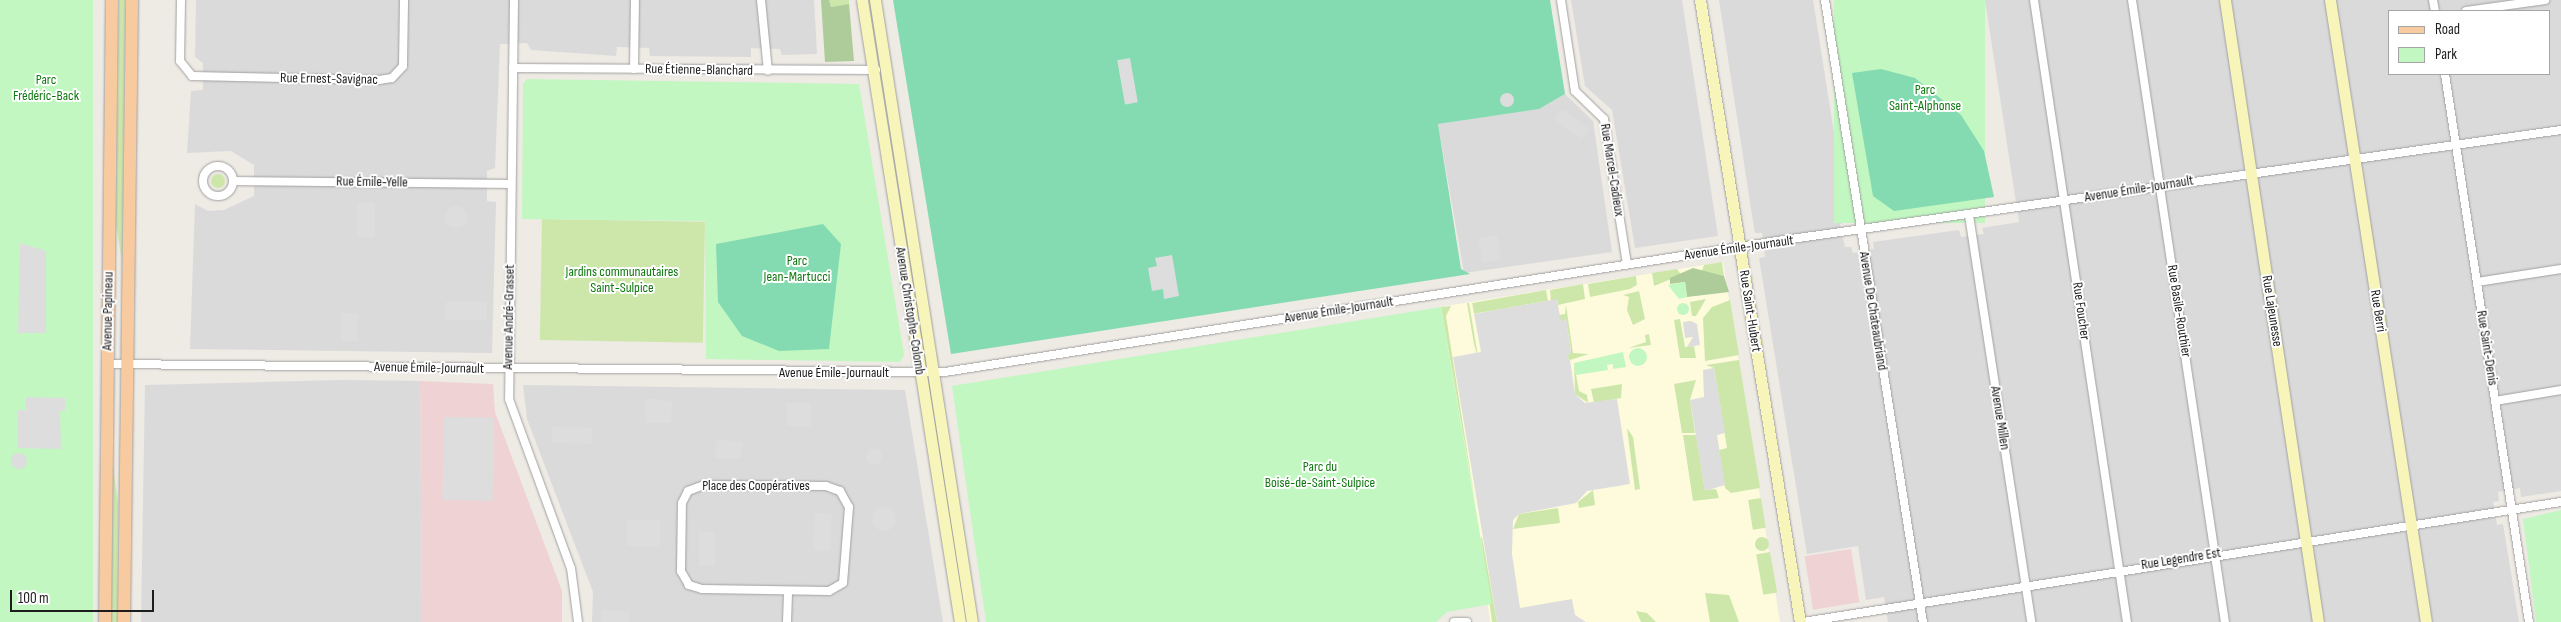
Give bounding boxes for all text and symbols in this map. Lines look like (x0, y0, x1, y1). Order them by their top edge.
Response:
legend (2388, 10, 2551, 75)
text: Road (2435, 20, 2460, 39)
text: Park (2435, 45, 2457, 64)
street label: Rue Étienne-Blanchard (645, 61, 753, 79)
street label: Rue Ernest-Savignac (280, 70, 378, 88)
park label: Parc Frédéric-Back (13, 72, 79, 104)
park label: Parc Saint-Alphonse (1889, 82, 1961, 114)
street label: Rue Marcel-Cadieux (1596, 122, 1628, 218)
street label: Avenue Émile-Journault (2083, 172, 2195, 206)
street label: Rue Émile-Yelle (336, 173, 408, 191)
street label: Avenue Émile-Journault (1683, 232, 1795, 264)
street label: Avenue Christophe-Colomb (892, 246, 928, 376)
street label: Avenue De Chateaubriand (1855, 250, 1891, 372)
park label: Parc Jean-Martucci (764, 253, 830, 286)
street label: Avenue André-Grasset (500, 264, 518, 370)
park label: Jardins communautaires Saint-Sulpice (566, 264, 678, 296)
street label: Rue Basile-Routhier (2163, 264, 2195, 358)
street label: Rue Saint-Hubert (1735, 269, 1765, 353)
street label: Avenue Papineau (99, 271, 117, 351)
street label: Rue Lajeunesse (2258, 274, 2286, 348)
street label: Rue Foucher (2069, 281, 2093, 341)
street label: Rue Berri (2366, 289, 2390, 333)
street label: Avenue Émile-Journault (1283, 293, 1395, 327)
street label: Rue Saint-Denis (2473, 309, 2501, 387)
street label: Avenue Émile-Journault (374, 359, 484, 377)
street label: Avenue Émile-Journault (779, 365, 889, 381)
street label: Avenue Millen (1987, 385, 2013, 451)
park label: Parc du Boisé-de-Saint-Sulpice (1265, 459, 1375, 492)
street label: Place des Coopératives (702, 478, 810, 494)
street label: Rue Legendre Est (2140, 544, 2222, 574)
scale bar (12, 580, 156, 612)
text: 100 m (18, 589, 49, 608)

